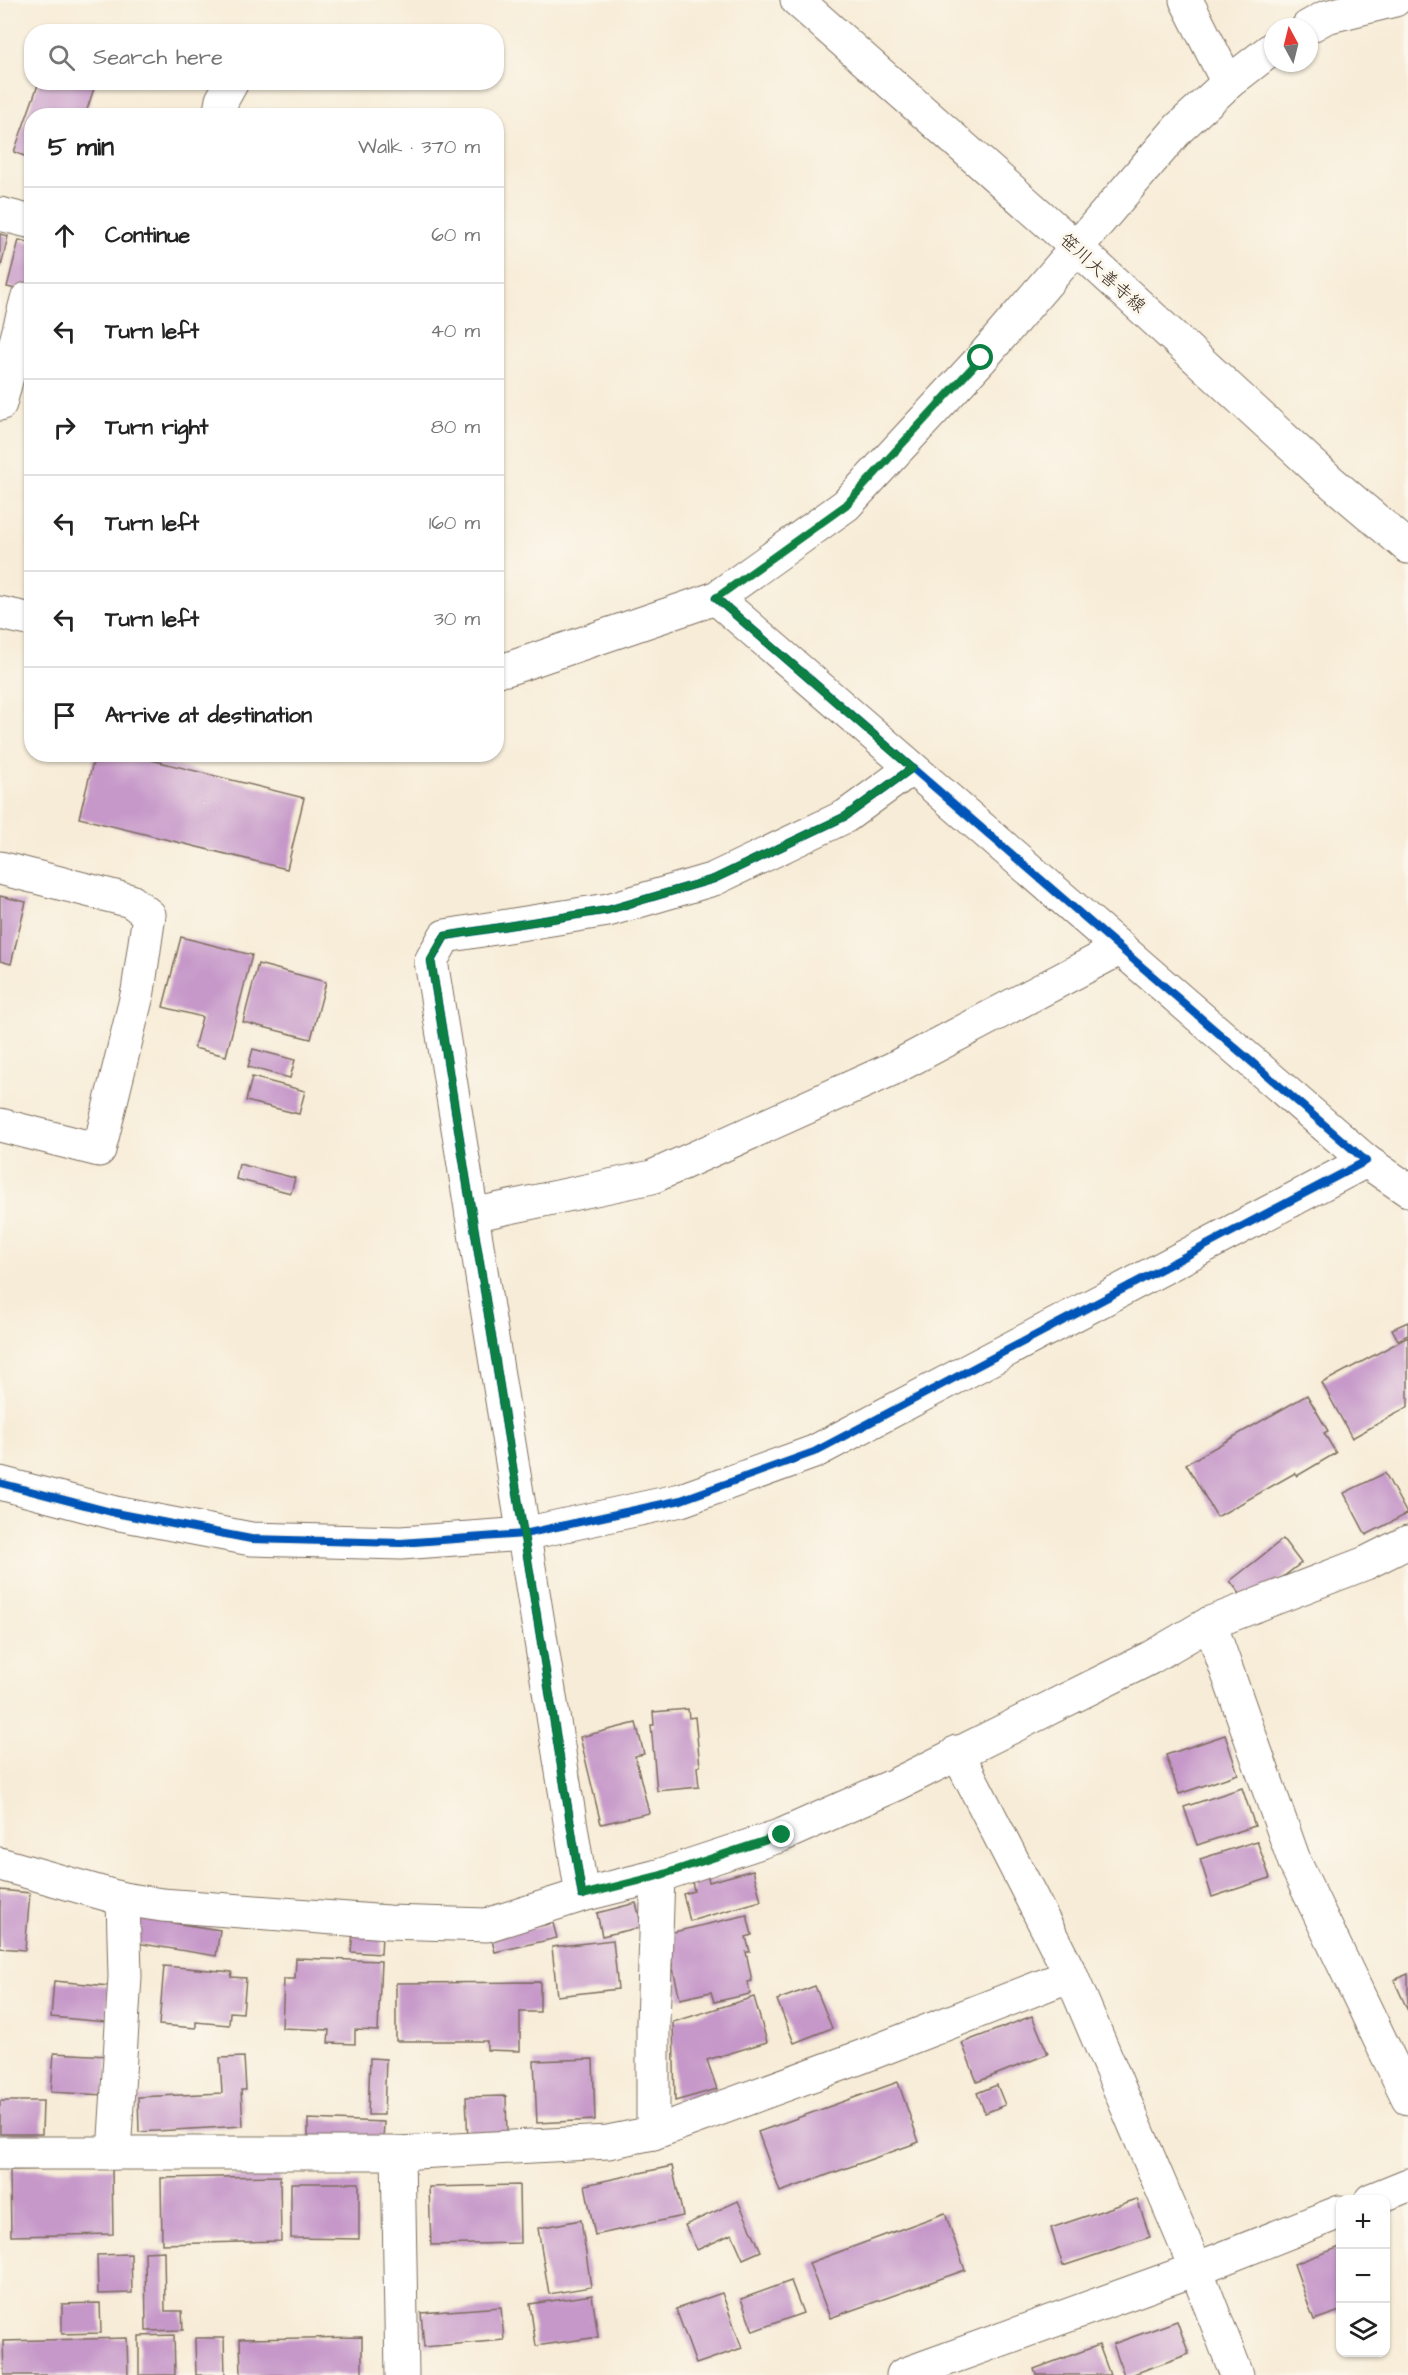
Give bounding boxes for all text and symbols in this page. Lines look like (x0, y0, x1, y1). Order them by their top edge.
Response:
north arrow (1264, 18, 1318, 72)
search box (24, 24, 504, 90)
icon: search (45, 41, 78, 74)
text: Search here (93, 42, 223, 73)
text: 5 min (48, 129, 114, 165)
text: Walk · 370 m (358, 133, 480, 161)
icon: ahead (48, 219, 81, 252)
text: Continue (105, 220, 190, 251)
text: 60 m (431, 221, 480, 249)
street label: 笹川大善寺線 (1054, 228, 1151, 319)
icon: left (48, 315, 81, 348)
text: Turn left (105, 316, 199, 347)
text: 40 m (430, 317, 480, 345)
route start (967, 344, 993, 370)
icon: right (48, 411, 81, 444)
text: Turn right (105, 412, 208, 443)
text: 80 m (431, 413, 480, 441)
icon: left (48, 507, 81, 540)
text: Turn left (105, 508, 199, 539)
text: 160 m (429, 509, 480, 537)
icon: left (48, 603, 81, 636)
text: Turn left (105, 604, 199, 635)
text: 30 m (434, 605, 480, 633)
icon: arrive (48, 699, 81, 732)
text: Arrive at destination (105, 700, 312, 731)
route end (768, 1821, 794, 1847)
map controls (1336, 2195, 1390, 2357)
button: + (1336, 2195, 1390, 2249)
button: − (1336, 2249, 1390, 2303)
button: layers (1336, 2303, 1390, 2357)

